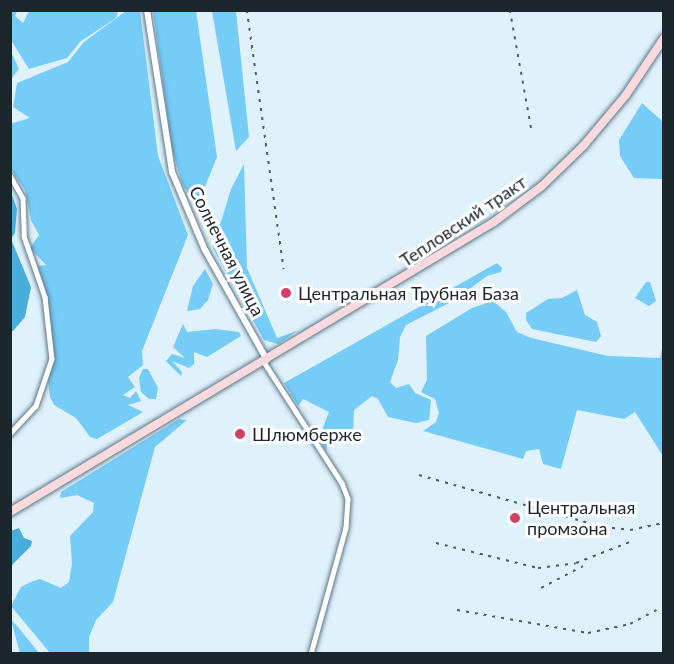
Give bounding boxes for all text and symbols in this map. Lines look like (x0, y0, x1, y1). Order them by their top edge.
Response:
street label: Тепловский тракт (396, 171, 530, 271)
street label: Солнечная улица (185, 182, 269, 320)
place label: Центральная Трубная База (298, 282, 519, 304)
marker: Центральная Трубная База (279, 286, 293, 300)
place label: Шлюмберже (252, 423, 362, 445)
marker: Шлюмберже (233, 427, 247, 441)
place label: Центральная промзона (527, 497, 635, 540)
marker: Центральная промзона (508, 511, 522, 525)

